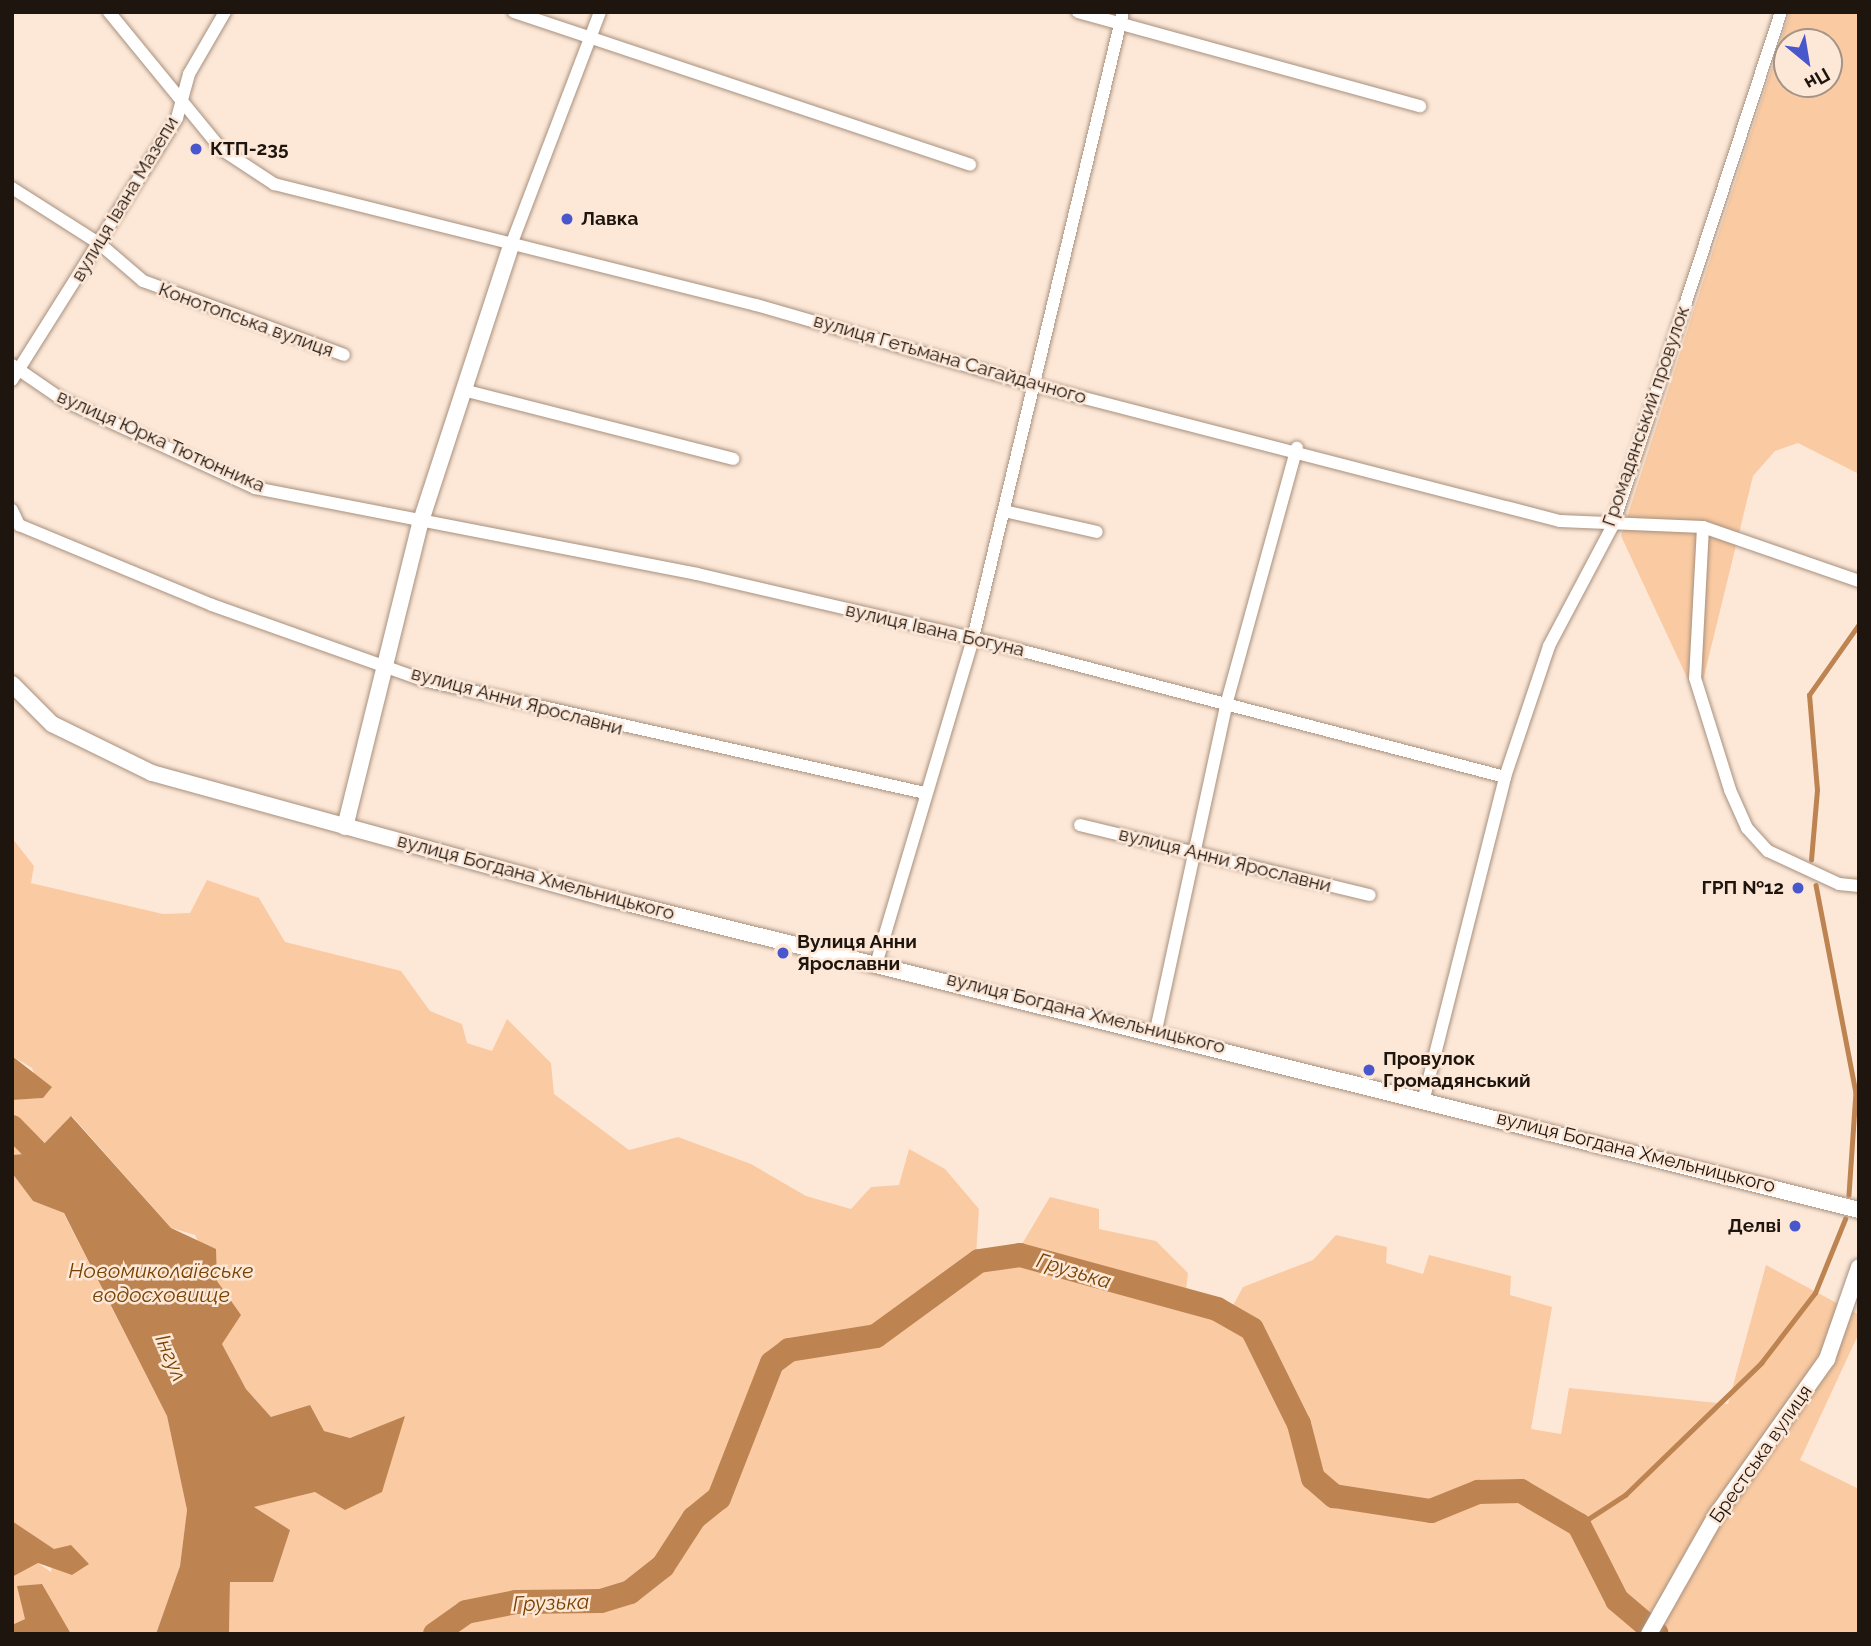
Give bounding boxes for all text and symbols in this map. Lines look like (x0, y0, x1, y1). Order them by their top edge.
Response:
north arrow (1773, 28, 1843, 98)
text: Пн (1801, 64, 1834, 95)
street label: вулиця Івана Мазепи (67, 112, 183, 286)
place label: КТП-235 (210, 138, 288, 160)
marker: КТП-235 (188, 141, 204, 157)
place label: Лавка (581, 208, 638, 230)
marker: Лавка (559, 211, 575, 227)
street label: Конотопська вулиця (155, 278, 337, 362)
street label: Громадянський провулок (1598, 303, 1694, 529)
street label: вулиця Гетьмана Сагайдачного (811, 309, 1089, 409)
street label: вулиця Юрка Тютюнника (53, 385, 269, 497)
street label: вулиця Івана Богуна (843, 598, 1027, 662)
street label: вулиця Анни Ярославни (408, 662, 626, 740)
street label: вулиця Анни Ярославни (1116, 822, 1334, 898)
street label: вулиця Богдана Хмельницького (395, 829, 677, 925)
place label: ГРП №12 (1702, 877, 1784, 899)
marker: ГРП №12 (1790, 880, 1806, 896)
place label: Вулиця Анни Ярославни (797, 931, 918, 975)
marker: Вулиця Анни Ярославни (775, 945, 791, 961)
street label: вулиця Богдана Хмельницького (944, 967, 1228, 1059)
place label: Провулок Громадянський (1383, 1048, 1531, 1092)
marker: Провулок Громадянський (1361, 1062, 1377, 1078)
street label: вулиця Богдана Хмельницького (1494, 1106, 1778, 1198)
place label: Делві (1728, 1215, 1781, 1237)
marker: Делві (1787, 1218, 1803, 1234)
water label: Грузька (1034, 1248, 1114, 1294)
water label: Новомиколаївське водосховище (68, 1258, 254, 1308)
water label: Інгул (150, 1331, 192, 1385)
street label: Брестська вулиця (1705, 1381, 1817, 1527)
water label: Грузька (512, 1589, 590, 1617)

